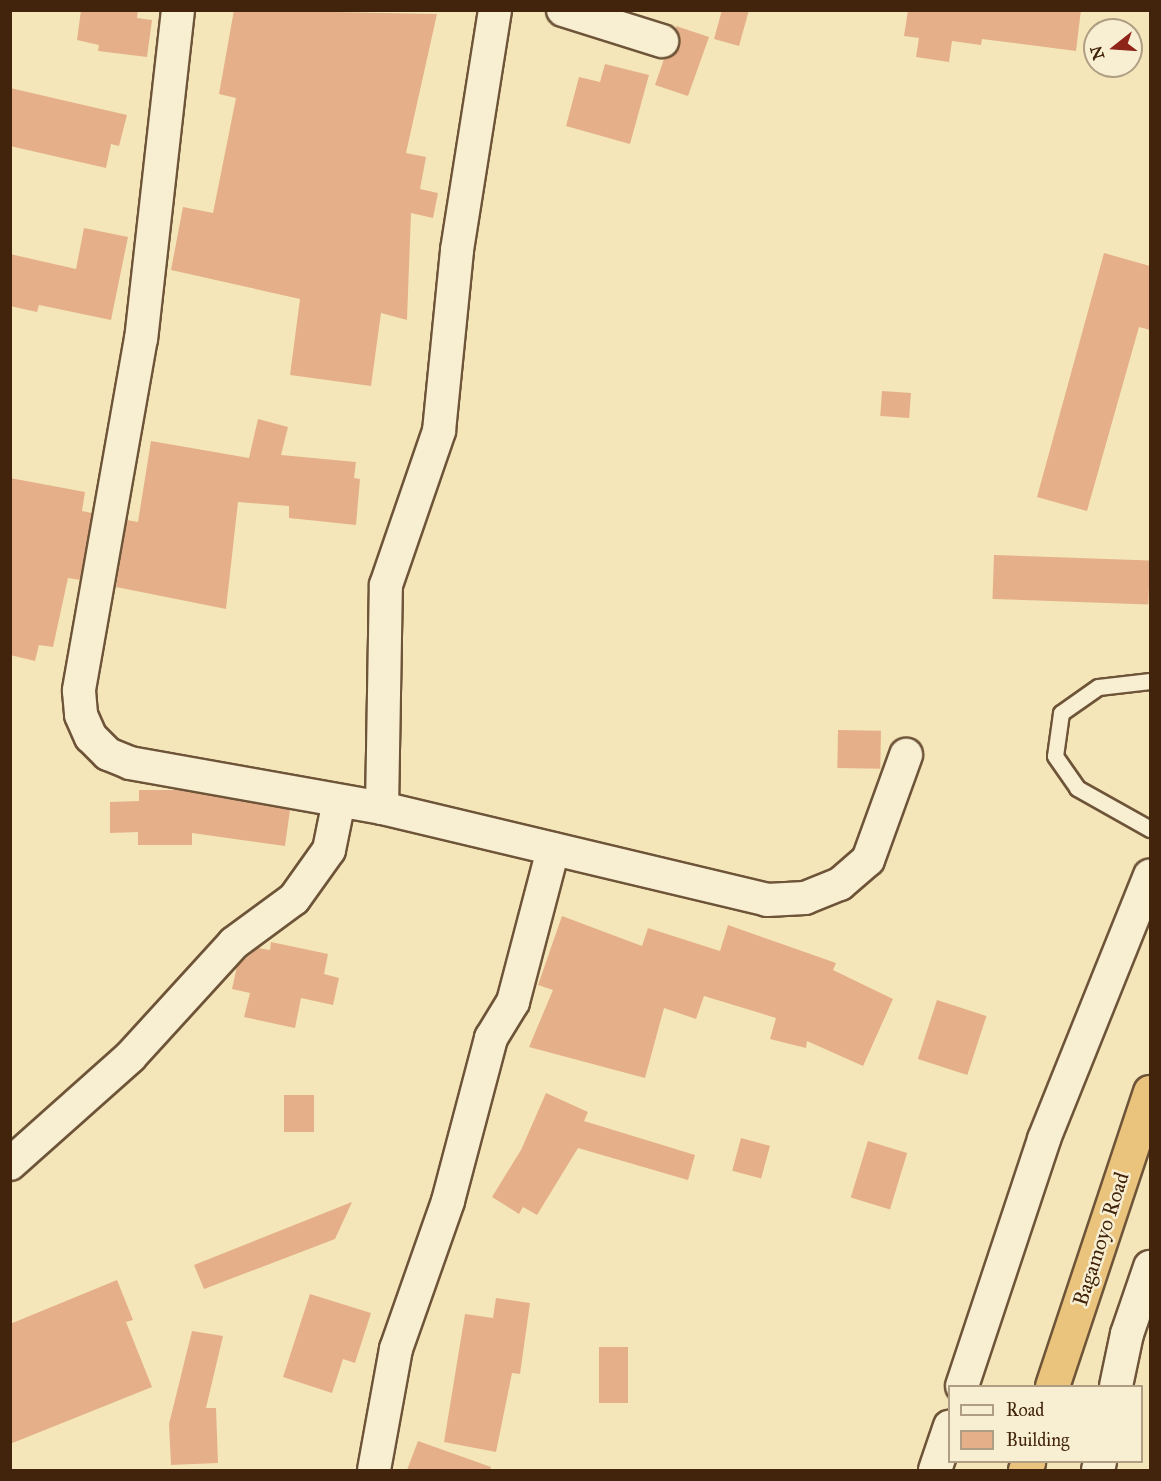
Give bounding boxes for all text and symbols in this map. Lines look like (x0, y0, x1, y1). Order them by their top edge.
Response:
north arrow (1083, 18, 1143, 78)
text: N (1086, 44, 1108, 62)
street label: Bagamoyo Road (1068, 1169, 1134, 1309)
legend (948, 1385, 1143, 1463)
text: Road (1006, 1399, 1044, 1421)
text: Building (1006, 1429, 1069, 1451)

